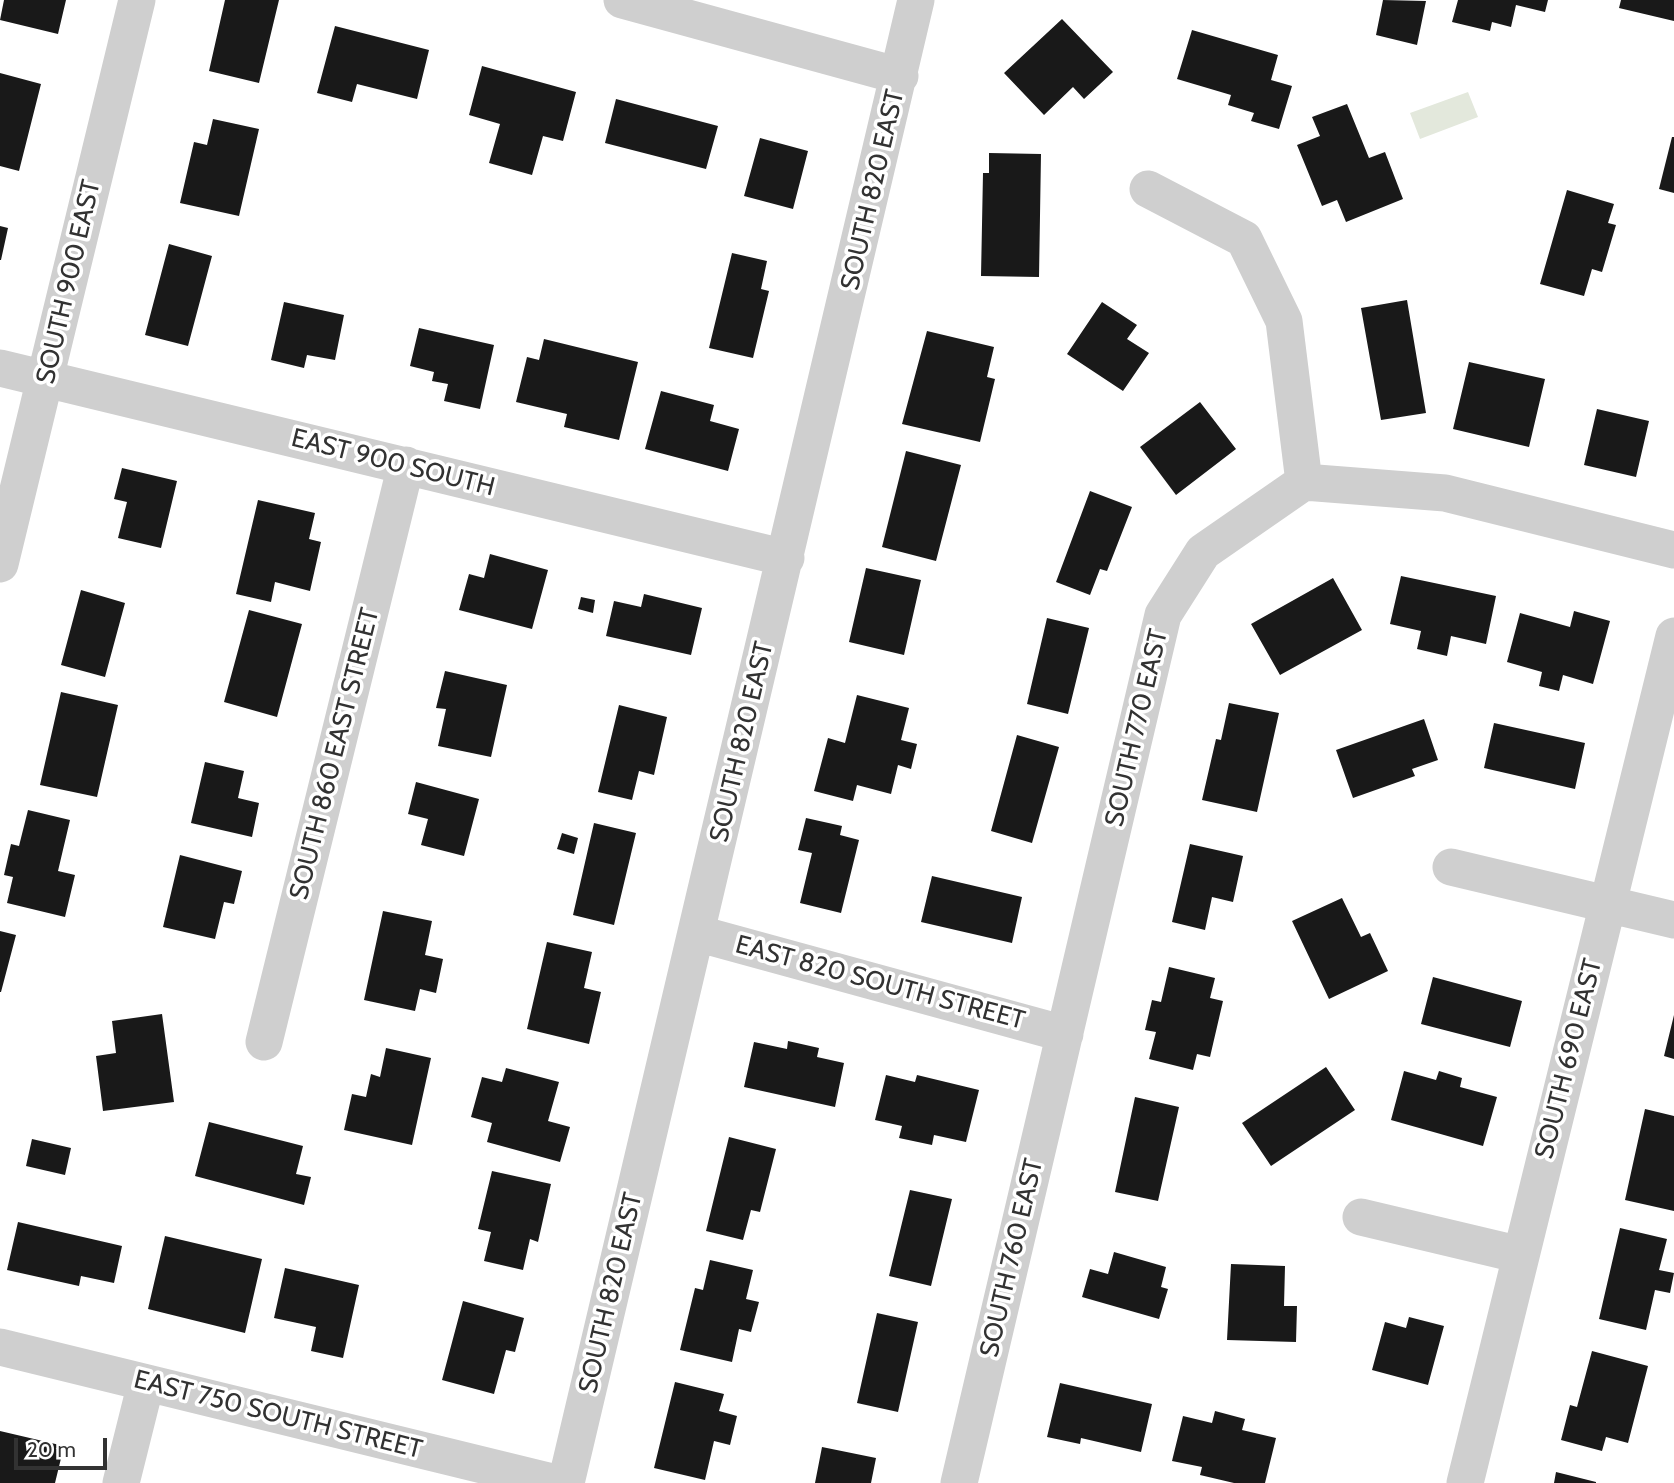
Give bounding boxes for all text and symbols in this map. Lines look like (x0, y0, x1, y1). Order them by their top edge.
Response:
street label: SOUTH 820 EAST (835, 87, 911, 293)
street label: SOUTH 900 EAST (30, 177, 108, 387)
street label: EAST 900 SOUTH (288, 423, 498, 503)
street label: SOUTH 860 EAST STREET (284, 605, 386, 903)
street label: SOUTH 770 EAST (1099, 626, 1175, 830)
street label: SOUTH 820 EAST (704, 639, 780, 845)
street label: EAST 820 SOUTH STREET (732, 929, 1028, 1037)
street label: SOUTH 690 EAST (1529, 956, 1609, 1162)
street label: SOUTH 760 EAST (974, 1156, 1050, 1360)
street label: SOUTH 820 EAST (573, 1190, 649, 1396)
street label: EAST 750 SOUTH STREET (131, 1364, 425, 1466)
scale bar (18, 1424, 110, 1468)
text: 20 m (27, 1437, 76, 1462)

